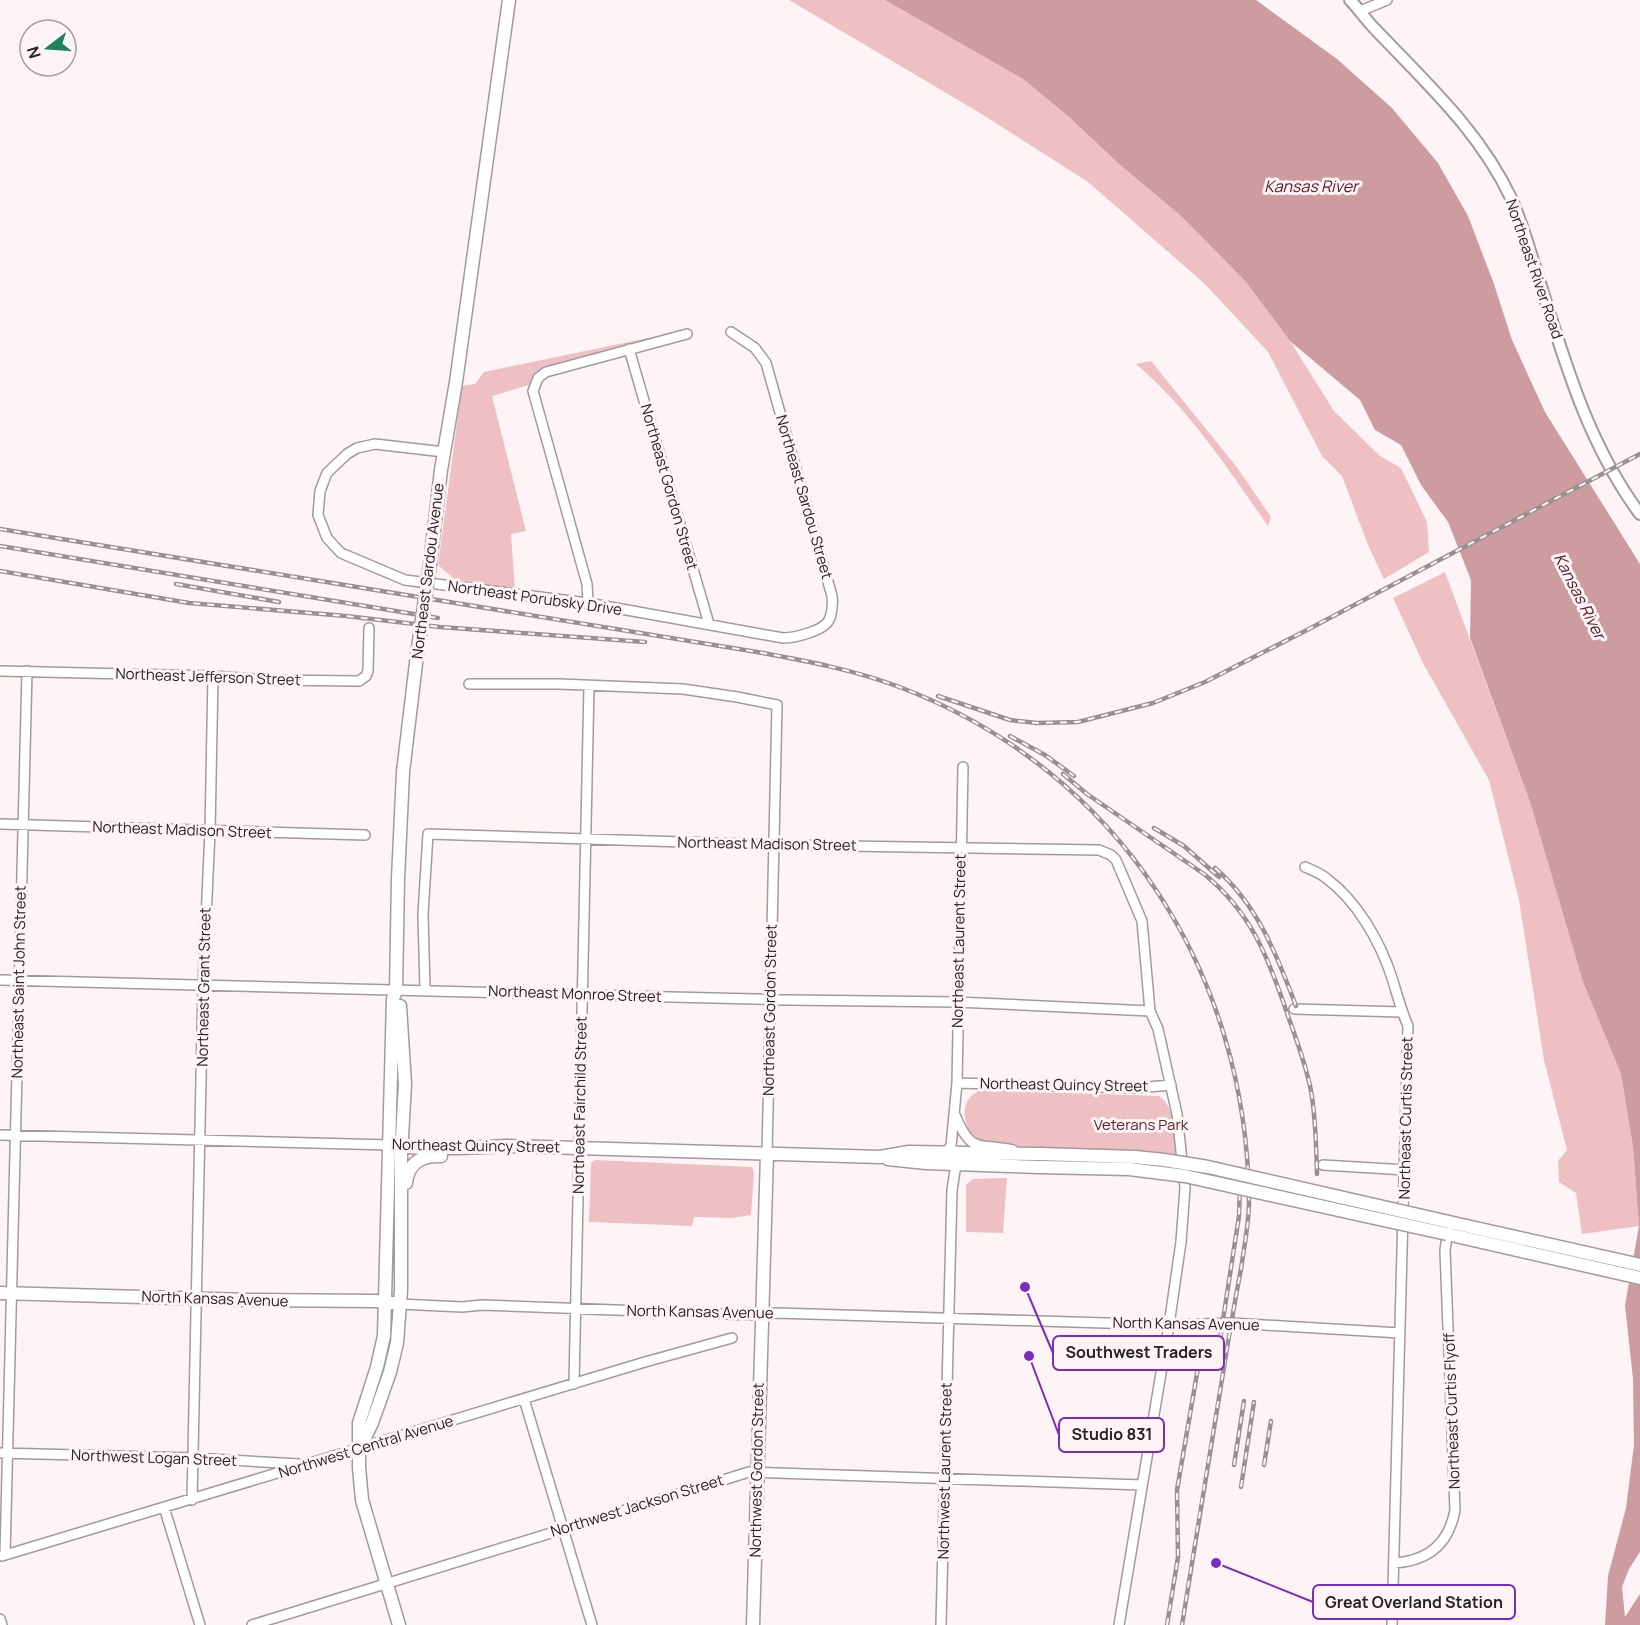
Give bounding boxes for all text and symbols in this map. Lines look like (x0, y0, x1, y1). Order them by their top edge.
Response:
north arrow (18, 18, 78, 78)
text: N (21, 44, 46, 61)
water label: Kansas River (1264, 175, 1360, 197)
street label: Northeast River Road (1501, 196, 1568, 341)
street label: Northeast Gordon Street (636, 401, 703, 572)
street label: Northeast Sardou Street (771, 412, 838, 581)
street label: Northeast Sardou Avenue (406, 482, 449, 660)
water label: Kansas River (1549, 549, 1612, 645)
street label: Northeast Porubsky Drive (447, 575, 624, 620)
street label: Northeast Jefferson Street (115, 663, 301, 690)
street label: Northeast Madison Street (92, 816, 272, 843)
street label: Northeast Madison Street (677, 831, 857, 856)
street label: Northeast Laurent Street (946, 854, 971, 1028)
street label: Northeast Saint John Street (6, 885, 31, 1079)
street label: Northeast Grant Street (192, 907, 215, 1067)
street label: Northeast Gordon Street (758, 924, 781, 1096)
street label: Northeast Monroe Street (488, 980, 662, 1007)
street label: Northeast Fairchild Street (567, 1016, 592, 1194)
street label: Northeast Curtis Street (1394, 1036, 1417, 1200)
street label: Northeast Quincy Street (980, 1073, 1148, 1096)
park label: Veterans Park (1094, 1114, 1189, 1135)
street label: Northeast Quincy Street (392, 1134, 560, 1157)
street label: North Kansas Avenue (141, 1285, 289, 1312)
street label: North Kansas Avenue (626, 1300, 774, 1323)
street label: North Kansas Avenue (1112, 1312, 1260, 1335)
street label: Northeast Curtis Flyoff (1438, 1333, 1465, 1489)
callout: Southwest Traders (1053, 1336, 1224, 1370)
text: Southwest Traders (1066, 1341, 1213, 1363)
street label: Northwest Gordon Street (744, 1382, 769, 1558)
street label: Northwest Laurent Street (932, 1382, 957, 1560)
street label: Northwest Central Avenue (276, 1410, 456, 1483)
callout: Studio 831 (1059, 1418, 1164, 1452)
text: Studio 831 (1071, 1423, 1153, 1445)
street label: Northwest Logan Street (71, 1444, 237, 1471)
street label: Northwest Jackson Street (548, 1469, 726, 1542)
callout: Great Overland Station (1313, 1585, 1515, 1619)
text: Great Overland Station (1325, 1591, 1503, 1613)

